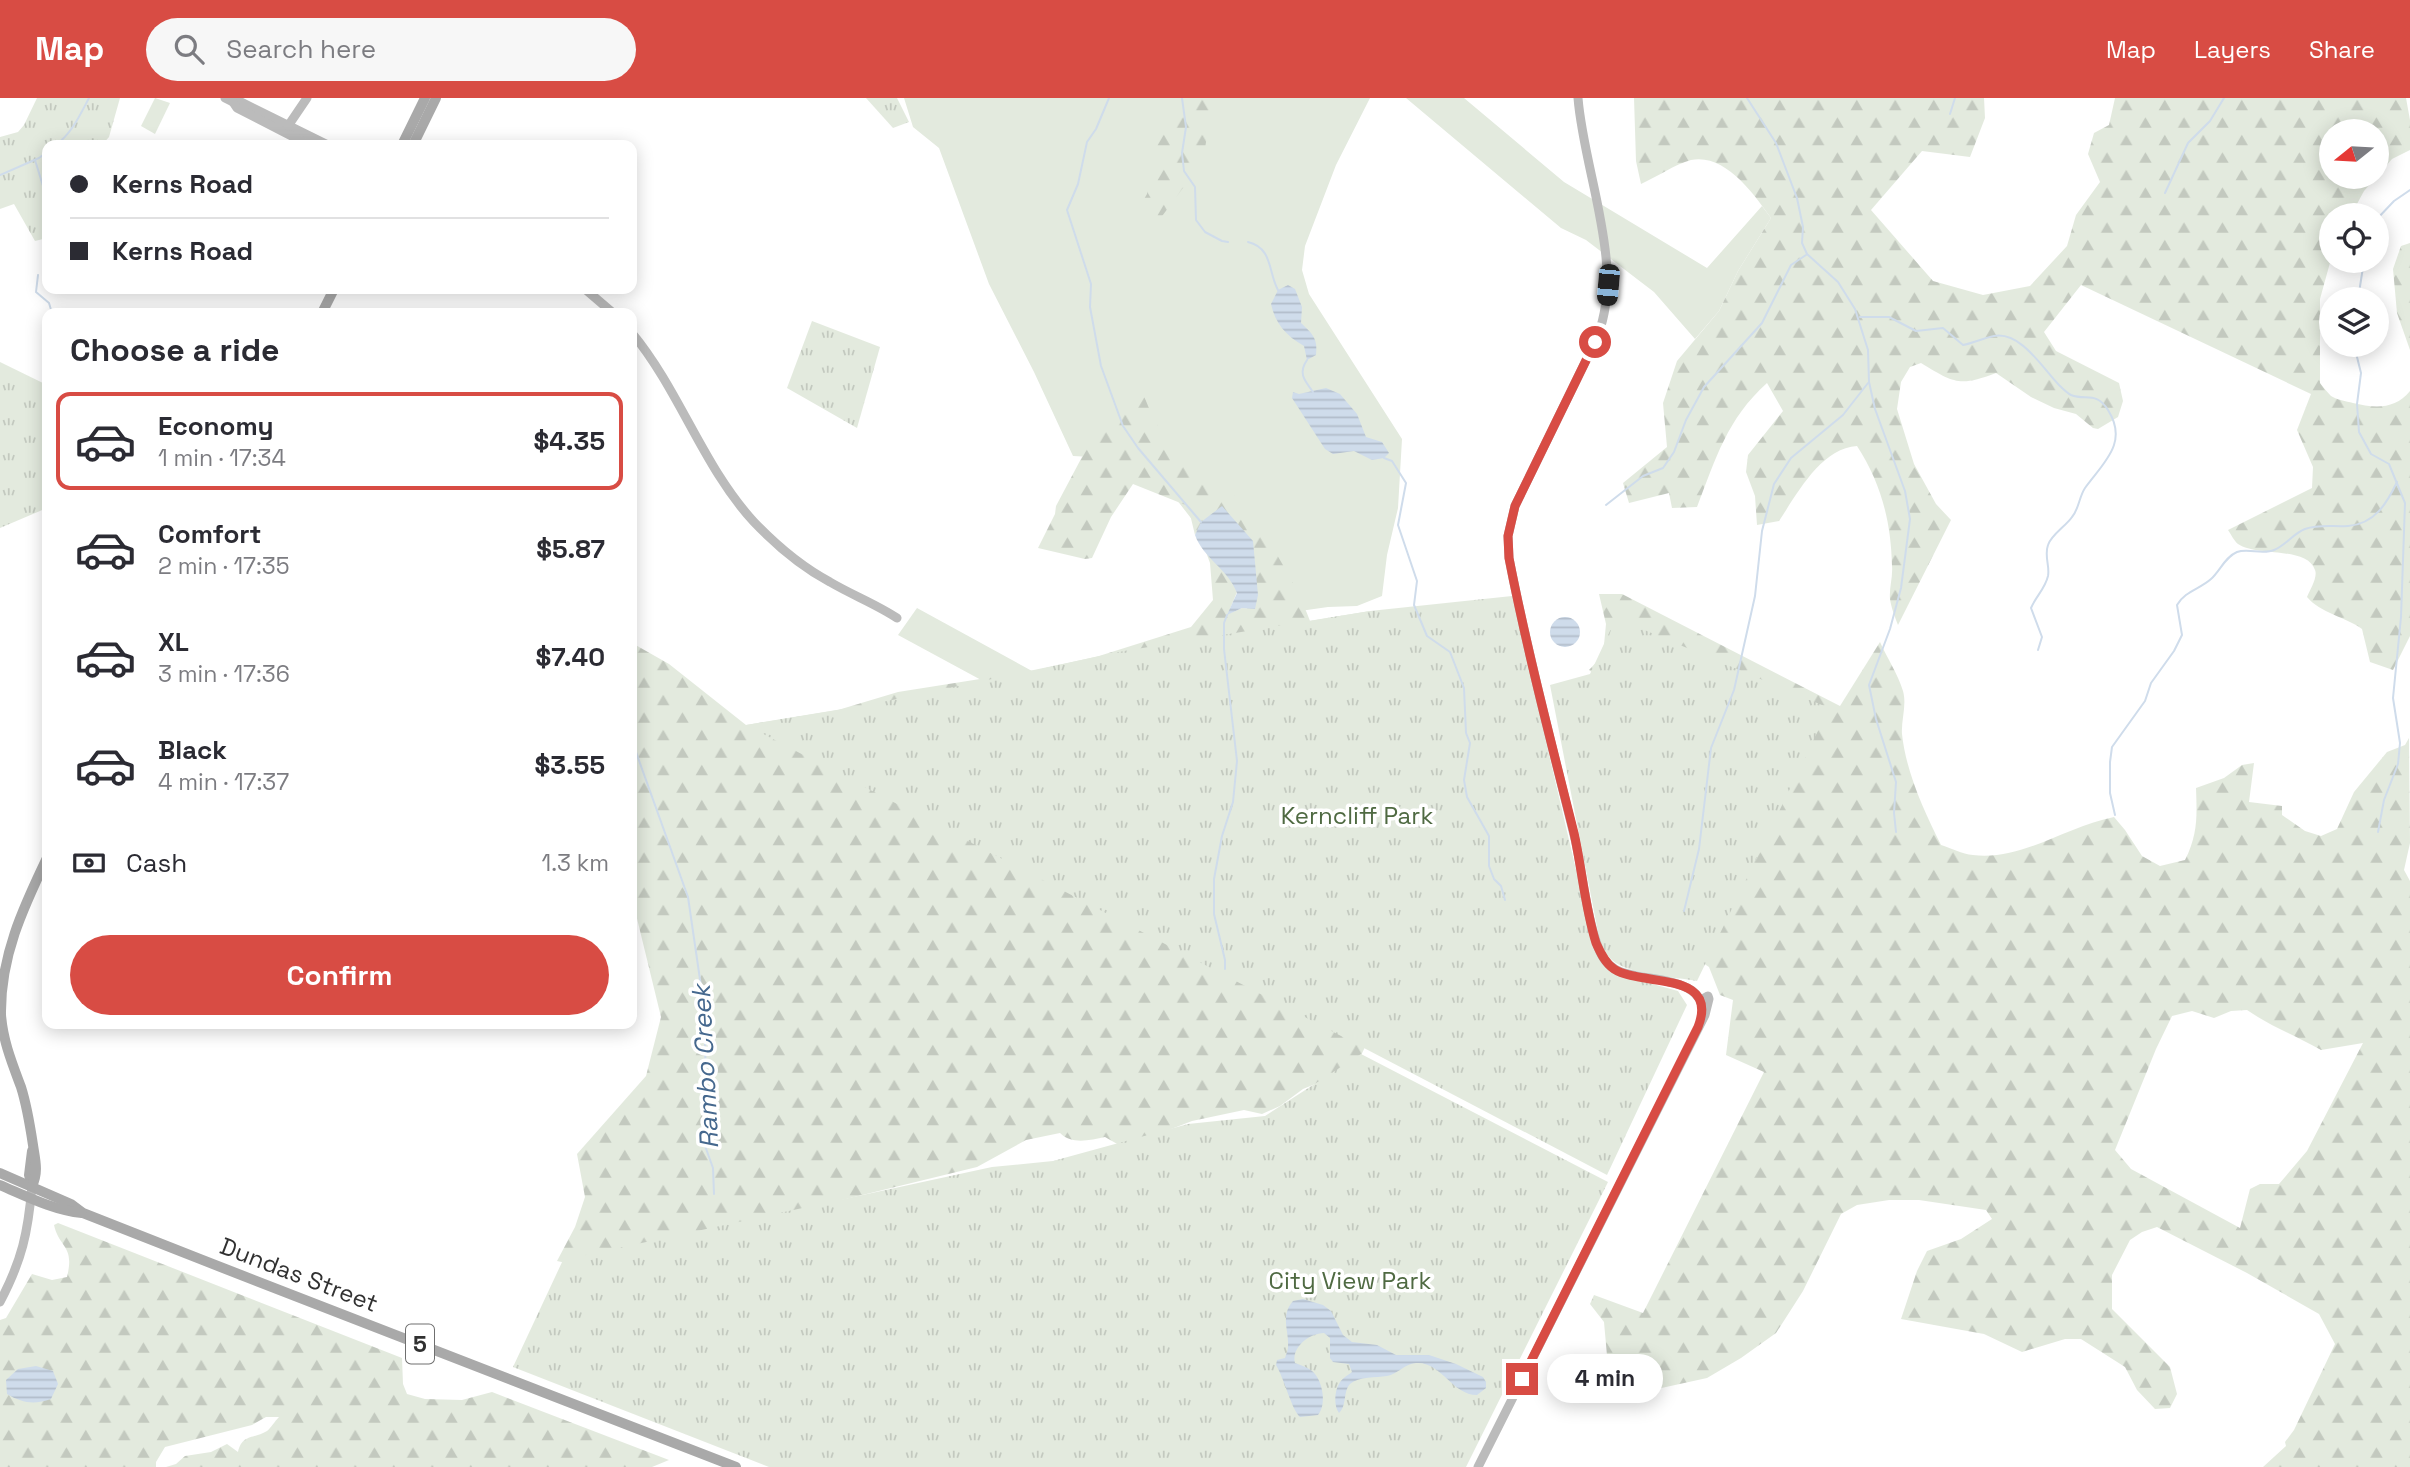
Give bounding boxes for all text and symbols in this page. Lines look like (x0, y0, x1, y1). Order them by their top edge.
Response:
search box (146, 18, 636, 81)
text: Map (35, 28, 104, 70)
icon: search (170, 30, 208, 68)
text: Search here (226, 32, 376, 66)
text: Map (2106, 34, 2156, 65)
text: Layers (2194, 34, 2271, 65)
text: Share (2309, 34, 2375, 65)
north arrow (2319, 119, 2389, 189)
map controls (2319, 119, 2389, 357)
text: Kerns Road (112, 167, 253, 201)
button: locate (2319, 203, 2389, 273)
text: Kerns Road (112, 234, 253, 268)
car (1596, 263, 1621, 307)
button: layers (2319, 287, 2389, 357)
route start (1579, 326, 1611, 358)
text: Choose a ride (70, 330, 280, 370)
text: Economy (158, 409, 274, 443)
icon: car (74, 410, 137, 473)
text: $4.35 (534, 424, 605, 458)
text: 1 min · 17:34 (158, 443, 286, 473)
text: Comfort (158, 517, 261, 551)
icon: car (74, 518, 137, 581)
text: $5.87 (536, 532, 605, 566)
text: 2 min · 17:35 (158, 551, 290, 581)
text: XL (158, 625, 189, 659)
icon: car (74, 626, 137, 689)
text: $7.40 (535, 640, 605, 674)
text: 3 min · 17:36 (158, 659, 290, 689)
text: Black (158, 733, 227, 767)
icon: car (74, 734, 137, 797)
text: $3.55 (534, 748, 605, 782)
text: 4 min · 17:37 (158, 767, 289, 797)
park label: Kerncliff Park (1281, 800, 1433, 831)
icon: cash (70, 844, 108, 882)
text: Cash (126, 846, 187, 880)
text: 1.3 km (542, 848, 609, 878)
button: Confirm (70, 935, 609, 1015)
water label: Rambo Creek (684, 981, 726, 1150)
street label: Dundas Street (216, 1230, 383, 1319)
park label: City View Park (1269, 1265, 1432, 1296)
road number: 5 (406, 1324, 434, 1364)
callout: 4 min (1546, 1354, 1662, 1404)
route end (1506, 1363, 1538, 1395)
text: 4 min (1575, 1363, 1635, 1393)

